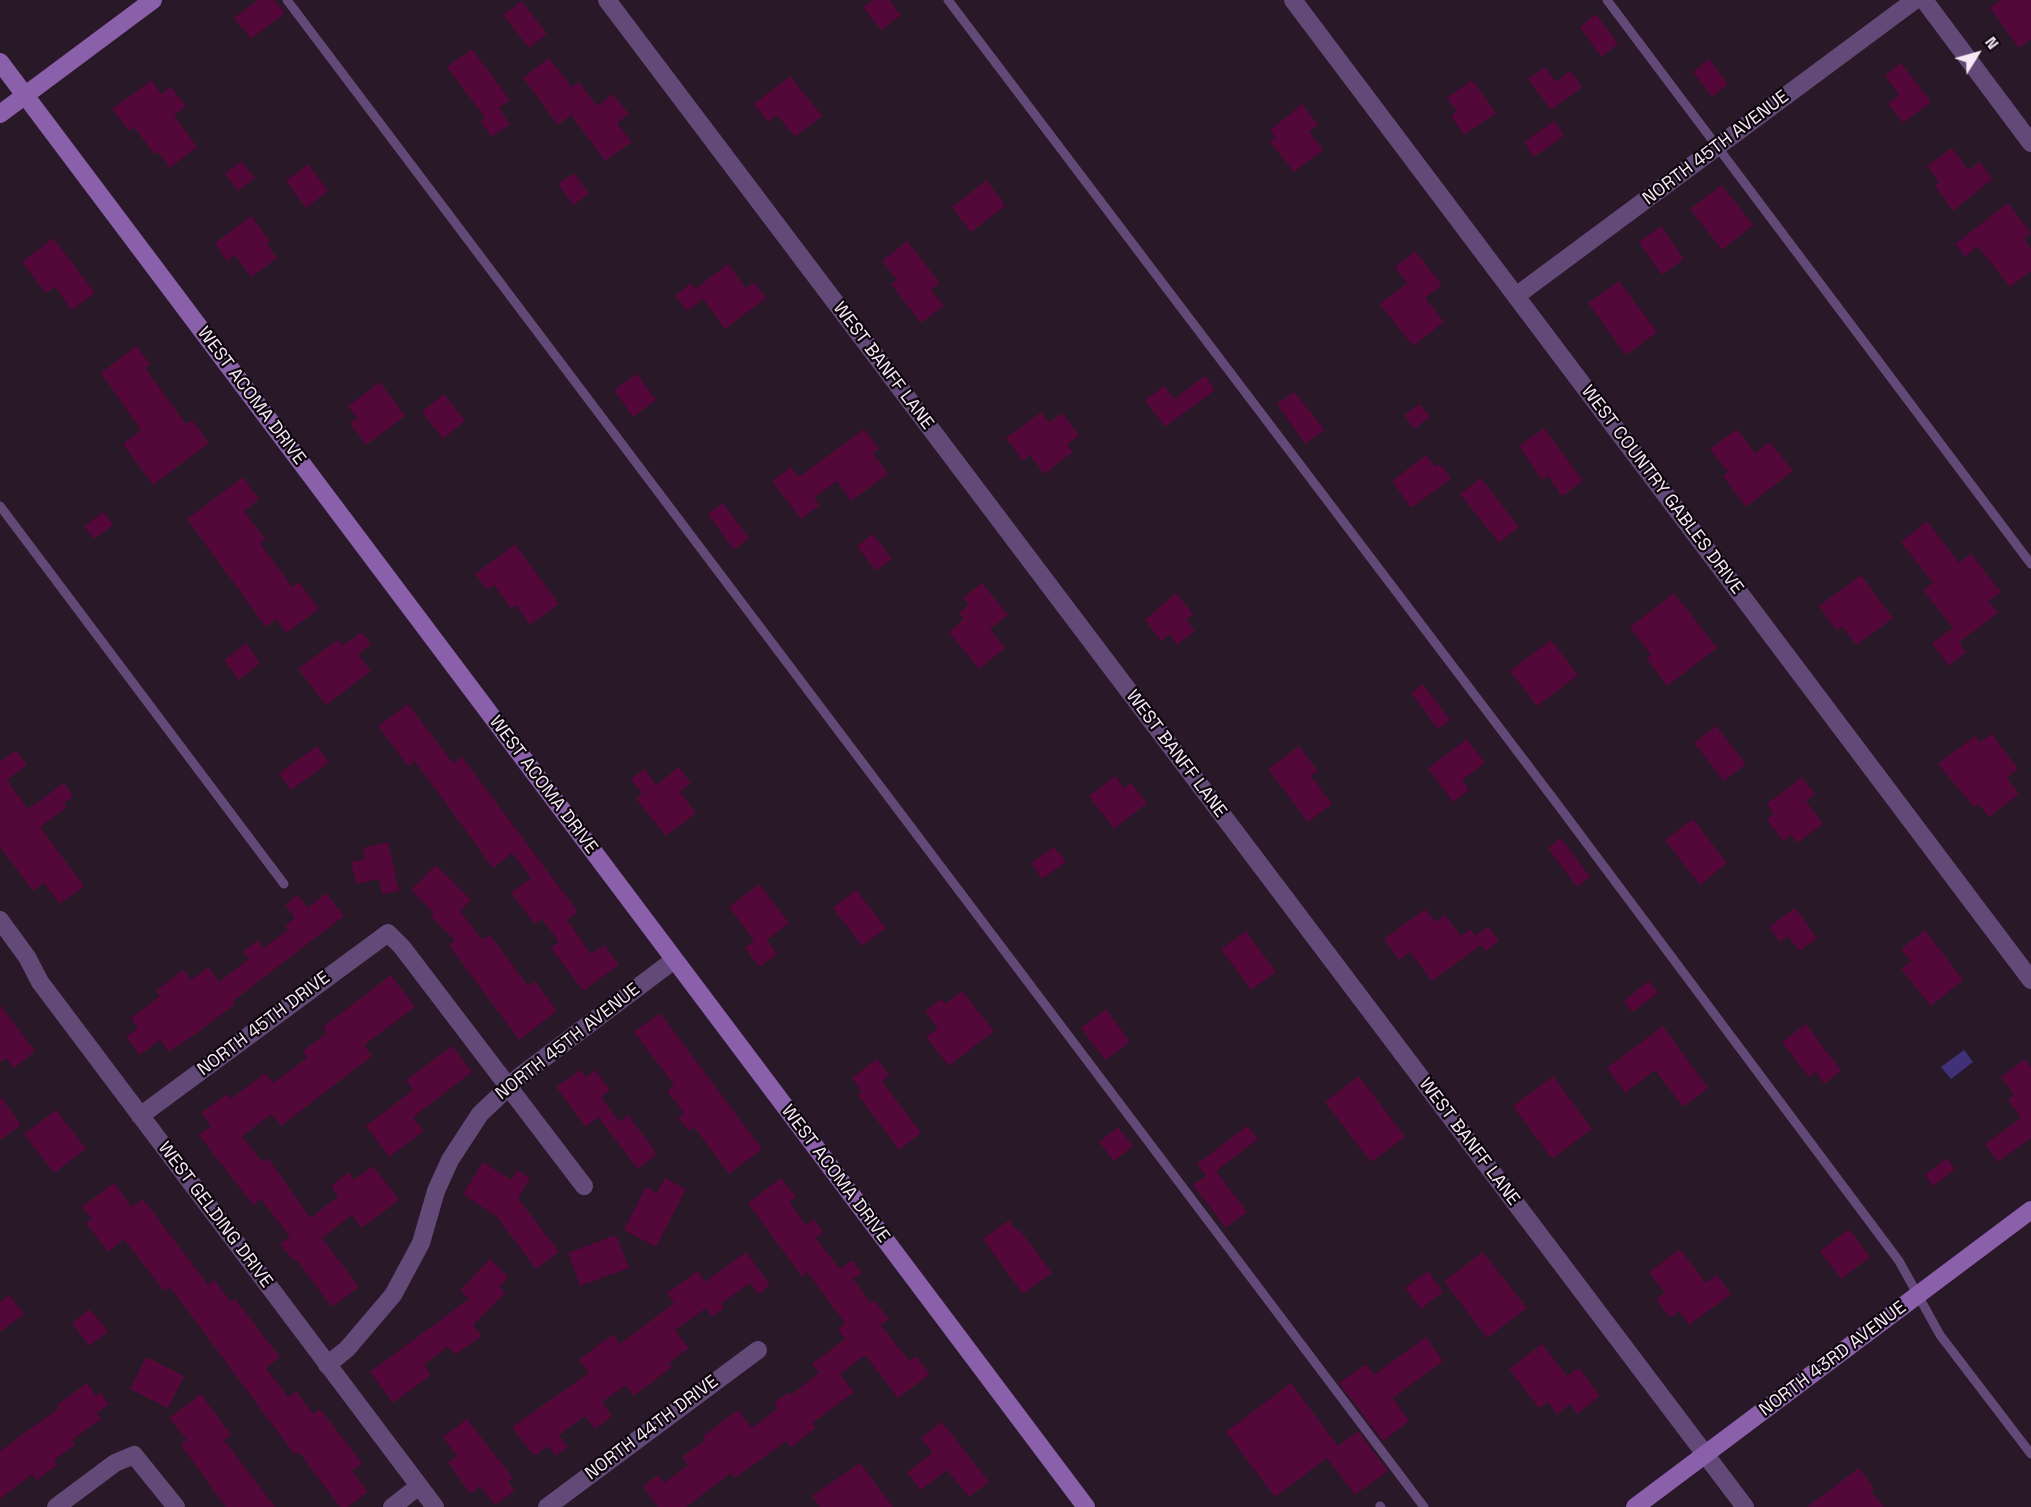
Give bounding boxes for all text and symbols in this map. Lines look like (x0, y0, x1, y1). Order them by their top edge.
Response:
north arrow (1947, 24, 2007, 84)
text: N (1980, 32, 2003, 53)
street label: NORTH 45TH AVENUE (1639, 86, 1793, 210)
street label: WEST BANFF LANE (828, 298, 938, 434)
street label: WEST ACOMA DRIVE (192, 323, 310, 469)
street label: WEST COUNTRY GABLES DRIVE (1576, 381, 1748, 599)
street label: WEST BANFF LANE (1121, 686, 1231, 822)
street label: WEST ACOMA DRIVE (484, 712, 602, 858)
street label: NORTH 45TH DRIVE (194, 967, 334, 1081)
street label: NORTH 45TH AVENUE (492, 979, 644, 1105)
street label: WEST BANFF LANE (1414, 1074, 1524, 1210)
street label: WEST ACOMA DRIVE (776, 1101, 894, 1247)
street label: WEST GELDING DRIVE (153, 1138, 277, 1292)
street label: NORTH 43RD AVENUE (1755, 1297, 1911, 1421)
street label: NORTH 44TH DRIVE (581, 1371, 723, 1485)

